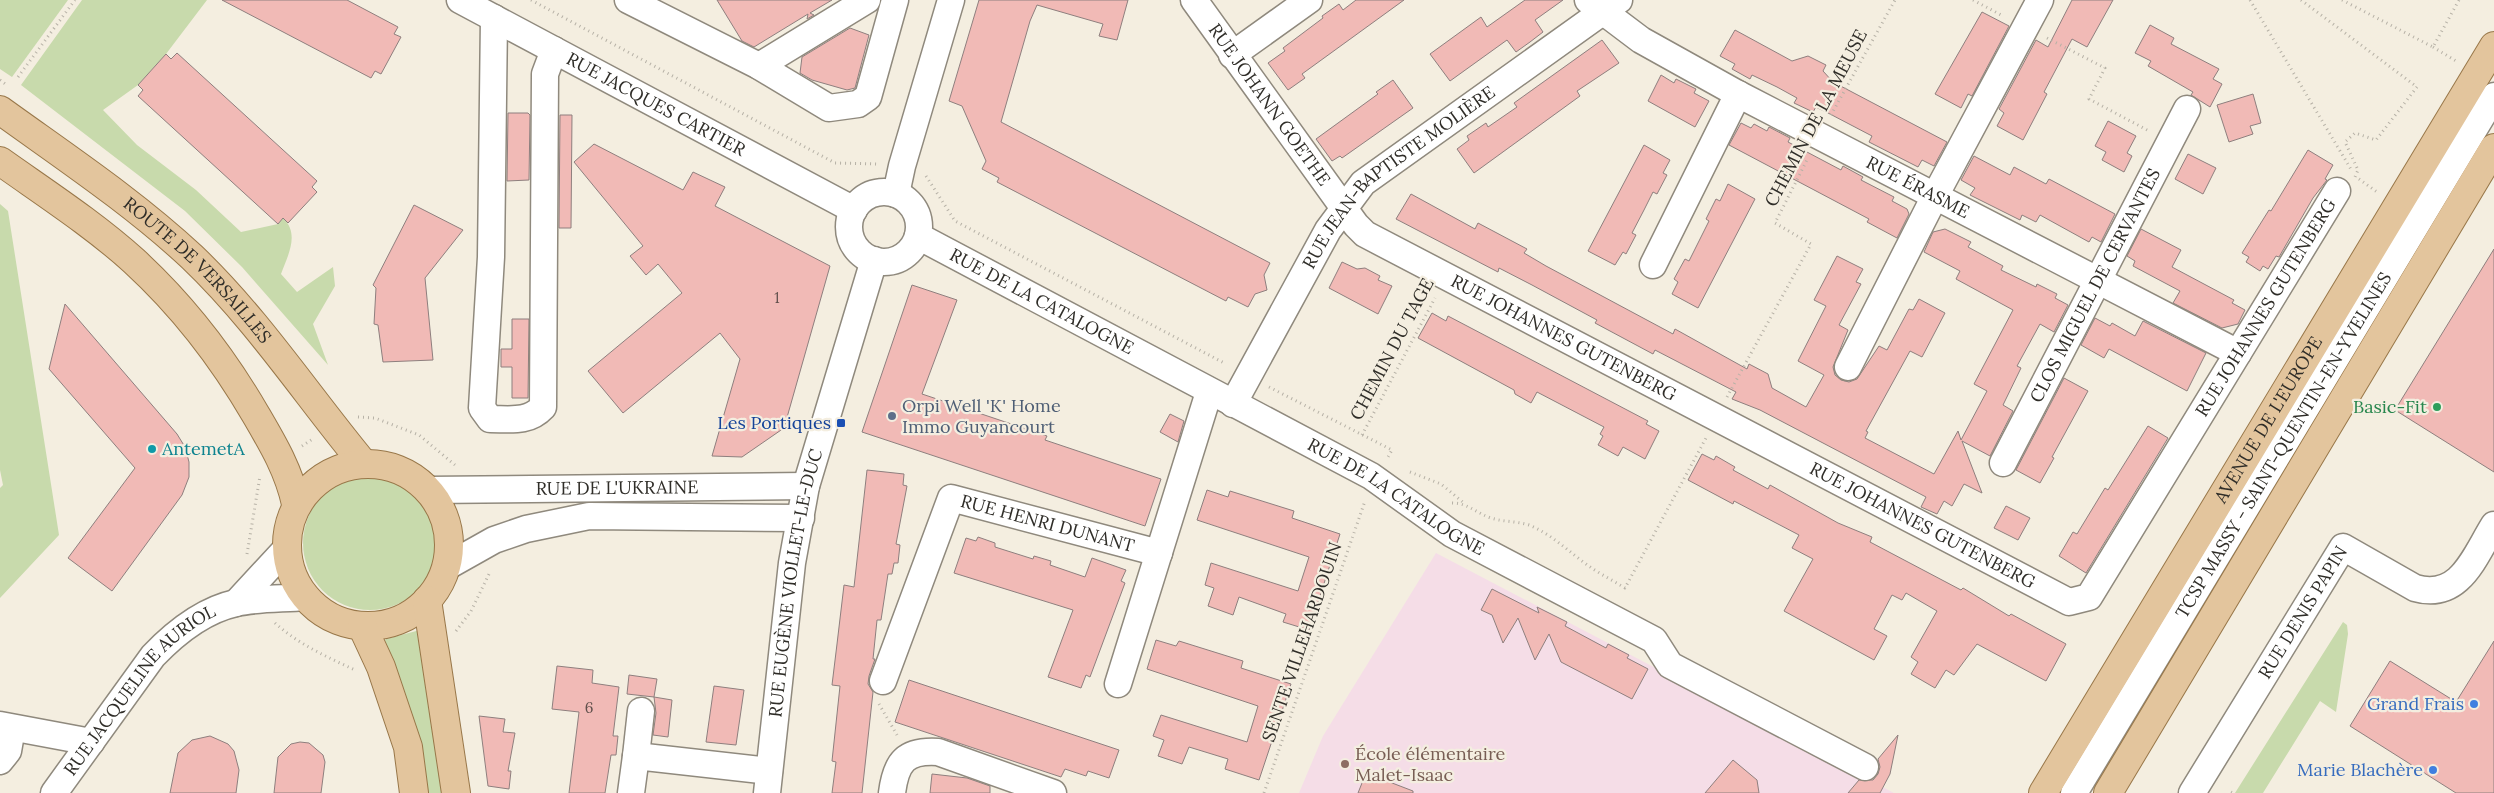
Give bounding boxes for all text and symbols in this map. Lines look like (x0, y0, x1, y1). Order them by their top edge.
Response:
street label: RUE JOHANN GOETHE (1204, 19, 1336, 190)
street label: CHEMIN DE LA MEUSE (1759, 25, 1872, 210)
street label: RUE JACQUES CARTIER (563, 47, 750, 161)
street label: RUE JEAN-BAPTISTE MOLIÈRE (1297, 80, 1499, 273)
street label: RUE ÉRASME (1863, 150, 1974, 223)
street label: CLOS MIGUEL DE CERVANTES (2024, 164, 2165, 406)
street label: ROUTE DE VERSAILLES (119, 192, 277, 348)
street label: RUE JOHANNES GUTENBERG (2190, 194, 2341, 421)
street label: RUE DE LA CATALOGNE (946, 243, 1138, 359)
street label: TCSP MASSY - SAINT-QUENTIN-EN-YVELINES (2170, 268, 2396, 622)
street label: RUE JOHANNES GUTENBERG (1447, 269, 1681, 406)
street label: CHEMIN DU TAGE (1344, 274, 1439, 424)
house number: 1 (774, 288, 780, 307)
street label: AVENUE DE L'EUROPE (2208, 332, 2327, 508)
place label: Orpi Well 'K' Home Immo Guyancourt (902, 394, 1061, 438)
place label: Basic-Fit (2353, 395, 2427, 418)
marker: Basic-Fit (2431, 401, 2443, 413)
marker: Orpi Well 'K' Home Immo Guyancourt (886, 410, 898, 422)
place label: Les Portiques (717, 411, 831, 434)
marker: Les Portiques (835, 417, 847, 429)
street label: RUE DE LA CATALOGNE (1304, 433, 1489, 560)
place label: AntemetA (161, 437, 245, 460)
marker: AntemetA (146, 443, 158, 455)
street label: RUE EUGÈNE VIOLLET-LE-DUC (763, 446, 828, 718)
street label: RUE JOHANNES GUTENBERG (1806, 457, 2040, 593)
street label: RUE DE L'UKRAINE (535, 475, 699, 500)
street label: RUE HENRI DUNANT (958, 489, 1137, 557)
street label: SENTE VILLEHARDOUIN (1256, 539, 1347, 745)
street label: RUE DENIS PAPIN (2253, 541, 2352, 683)
street label: RUE JACQUELINE AURIOL (58, 599, 220, 780)
place label: Grand Frais (2367, 692, 2464, 715)
house number: 6 (585, 698, 593, 717)
marker: Grand Frais (2468, 698, 2480, 710)
place label: École élémentaire Malet-Isaac (1355, 742, 1506, 786)
marker: École élémentaire Malet-Isaac (1339, 758, 1351, 770)
place label: Marie Blachère (2297, 758, 2423, 781)
marker: Marie Blachère (2427, 764, 2439, 776)

